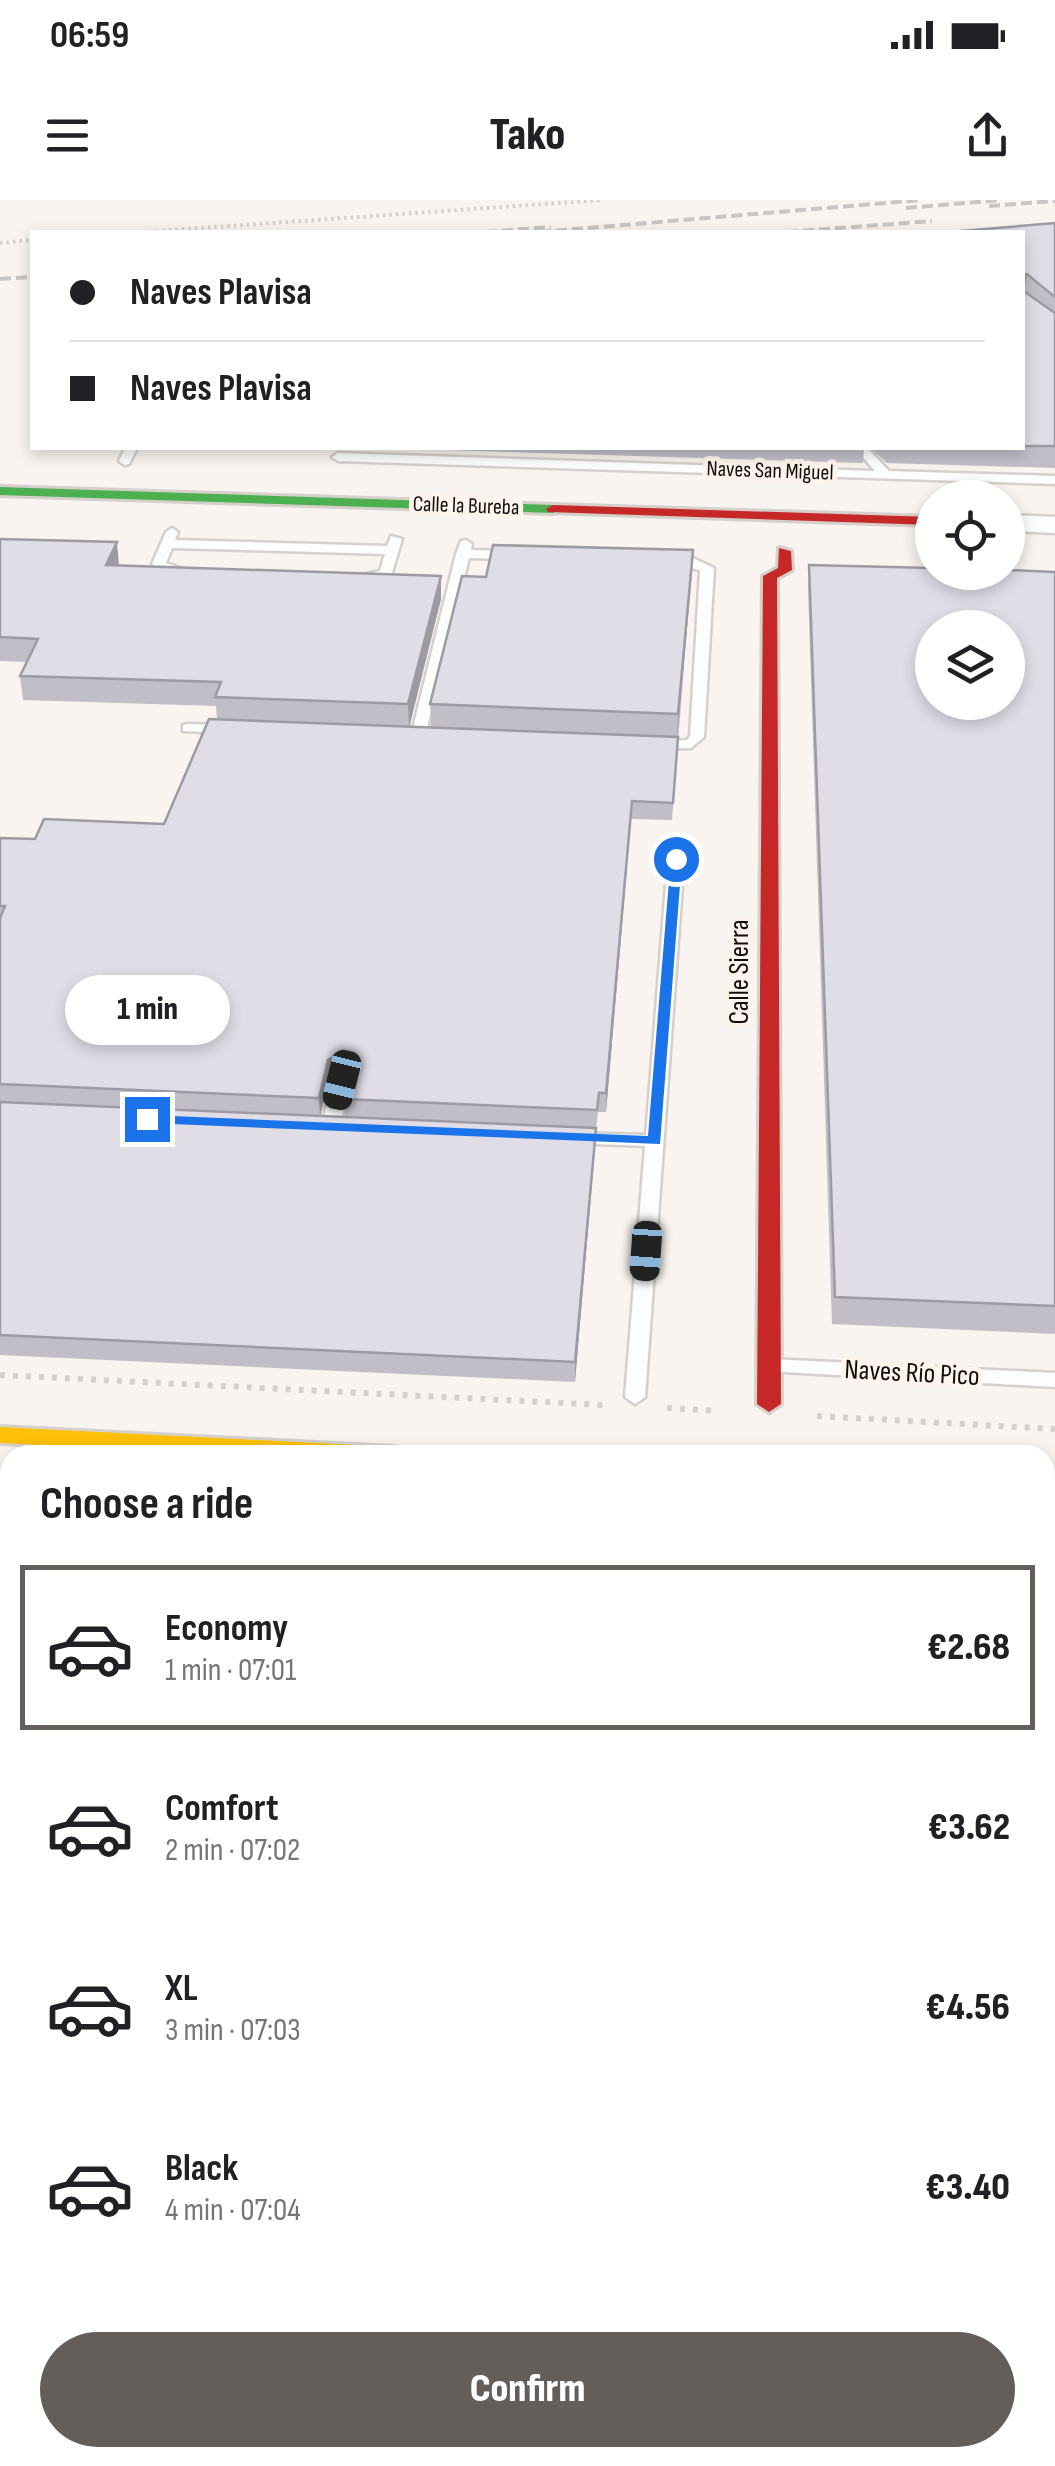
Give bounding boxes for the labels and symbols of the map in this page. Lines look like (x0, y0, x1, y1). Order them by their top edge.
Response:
street label: Naves San Miguel (706, 455, 834, 487)
street label: Calle la Bureba (412, 491, 520, 521)
route start (654, 837, 699, 882)
street label: Calle Sierra (723, 920, 756, 1024)
callout: 1 min (64, 974, 230, 1044)
car (320, 1047, 364, 1113)
route end (125, 1097, 170, 1142)
car (629, 1220, 663, 1282)
street label: Naves Río Pico (844, 1353, 980, 1393)

